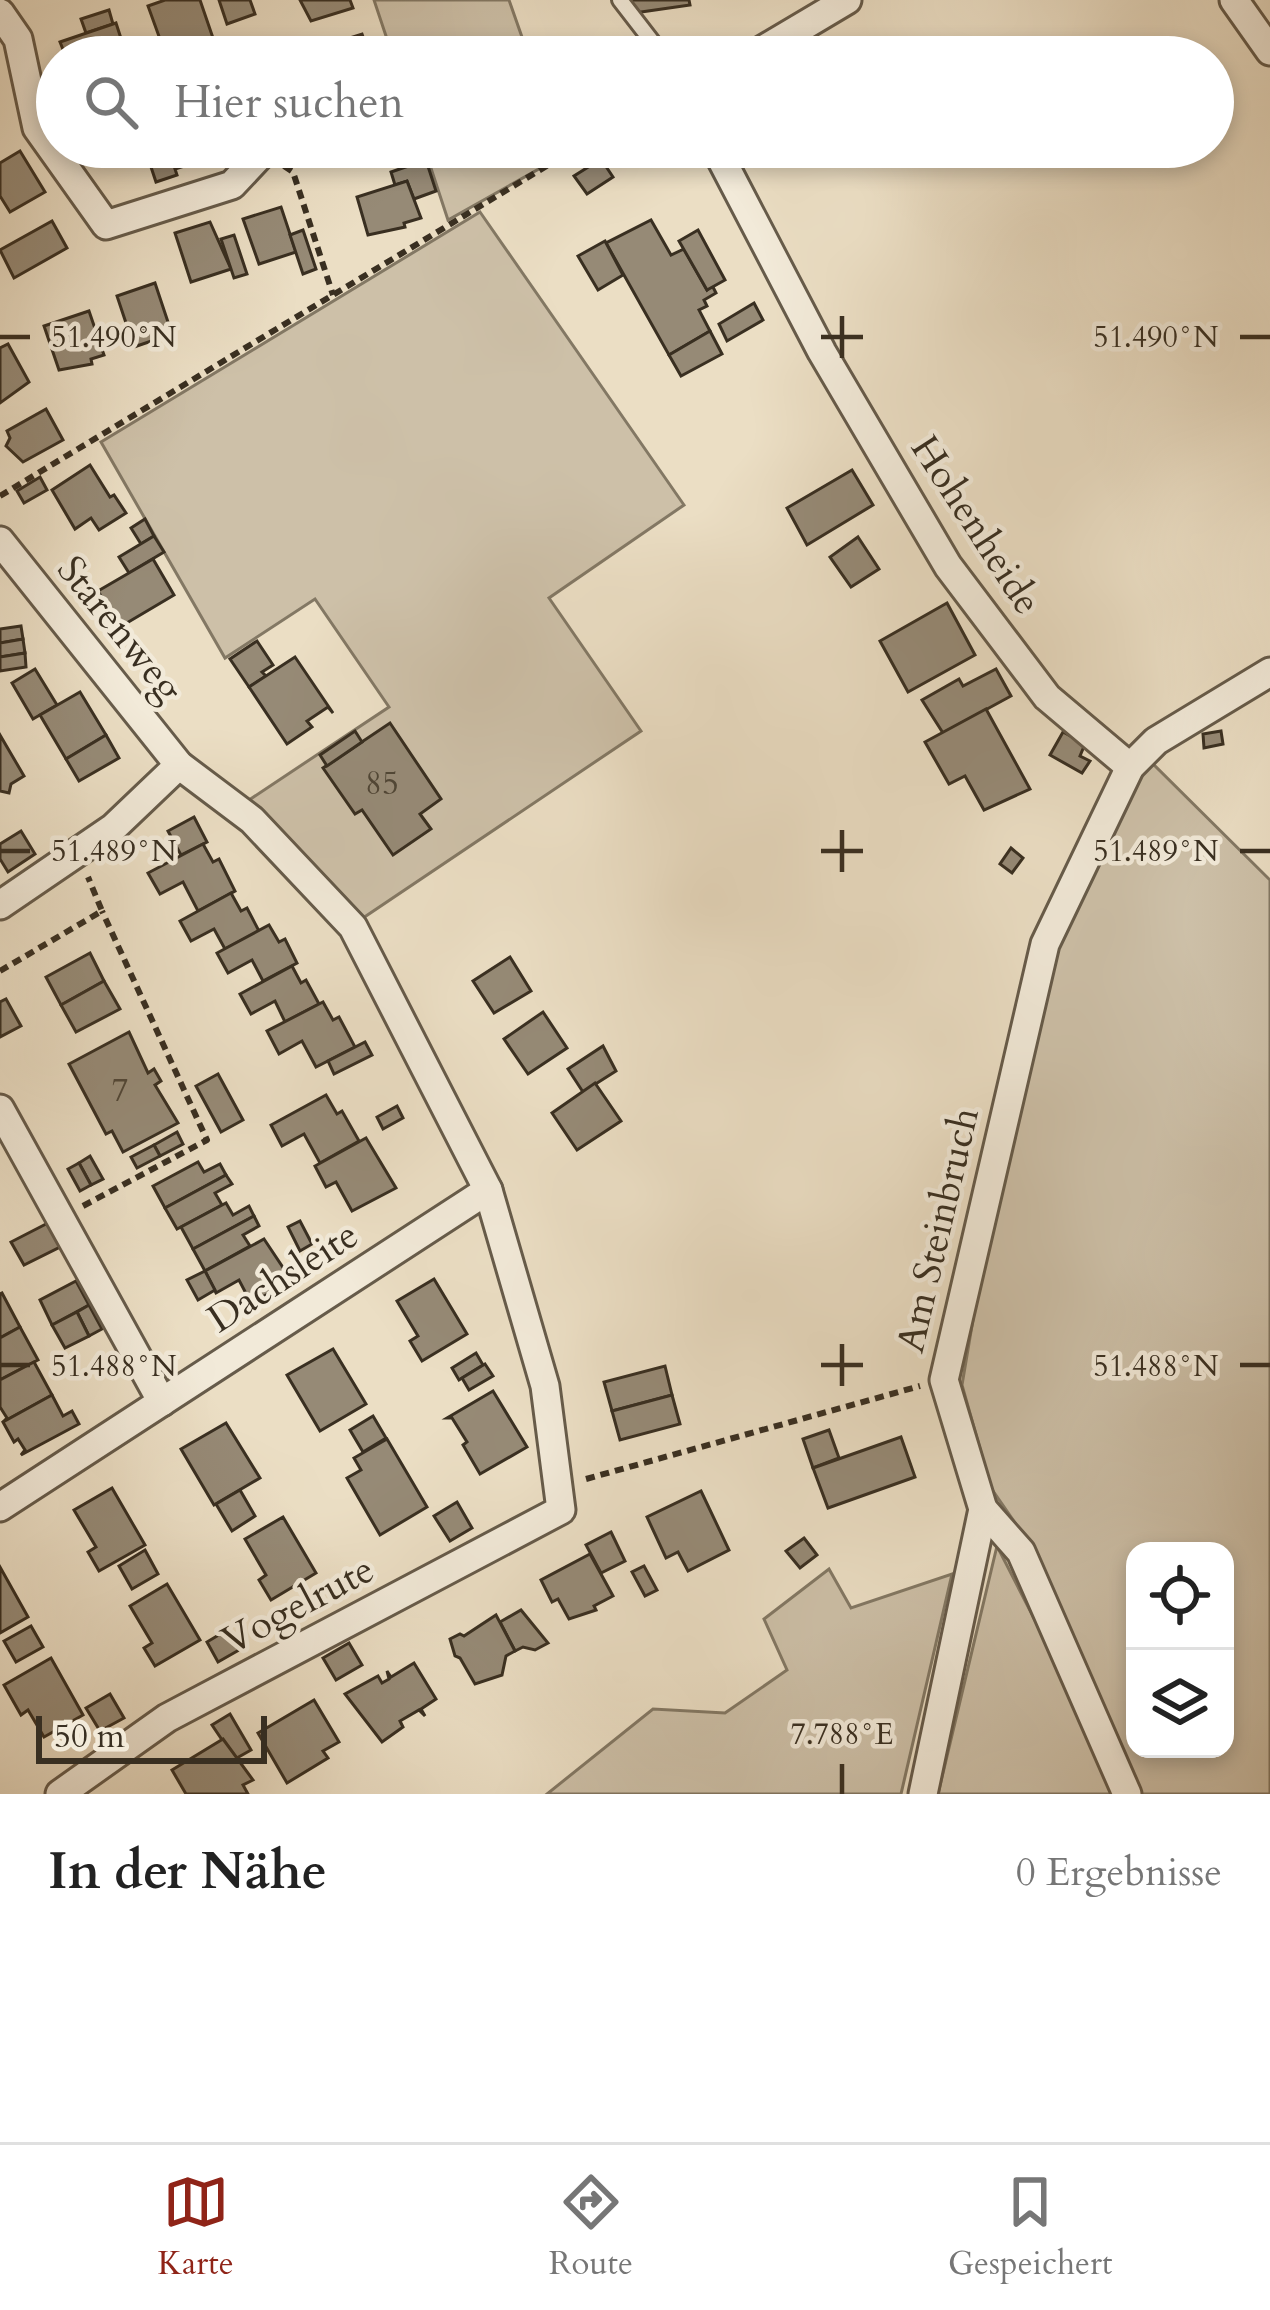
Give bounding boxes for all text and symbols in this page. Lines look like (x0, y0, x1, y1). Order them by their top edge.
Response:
search box (36, 36, 1234, 168)
icon: search (78, 69, 144, 135)
text: Hier suchen (174, 72, 404, 133)
text: 51.490°N (51, 317, 177, 358)
text: 51.490°N (1093, 317, 1219, 358)
street label: Hohenheide (898, 425, 1054, 625)
street label: Starenweg (45, 545, 195, 713)
house number: 85 (365, 761, 399, 806)
text: 51.489°N (51, 831, 177, 872)
text: 51.489°N (1093, 831, 1219, 872)
house number: 7 (112, 1068, 128, 1113)
street label: Am Steinbruch (884, 1102, 992, 1358)
street label: Dachsleite (198, 1209, 368, 1345)
text: 51.488°N (51, 1346, 177, 1387)
text: 51.488°N (1093, 1346, 1219, 1387)
map controls (1126, 1542, 1234, 1758)
button: locate (1126, 1542, 1234, 1650)
street label: Vogelrute (213, 1543, 383, 1667)
button: layers (1126, 1650, 1234, 1758)
scale bar (36, 1710, 267, 1763)
text: 50 m (54, 1714, 125, 1759)
text: 7.788°E (791, 1714, 893, 1755)
text: In der Nähe (48, 1837, 327, 1907)
text: 0 Ergebnisse (1016, 1846, 1222, 1899)
tab: Karte (157, 2169, 234, 2286)
tab: Route (549, 2169, 633, 2286)
tab: Gespeichert (948, 2169, 1113, 2286)

